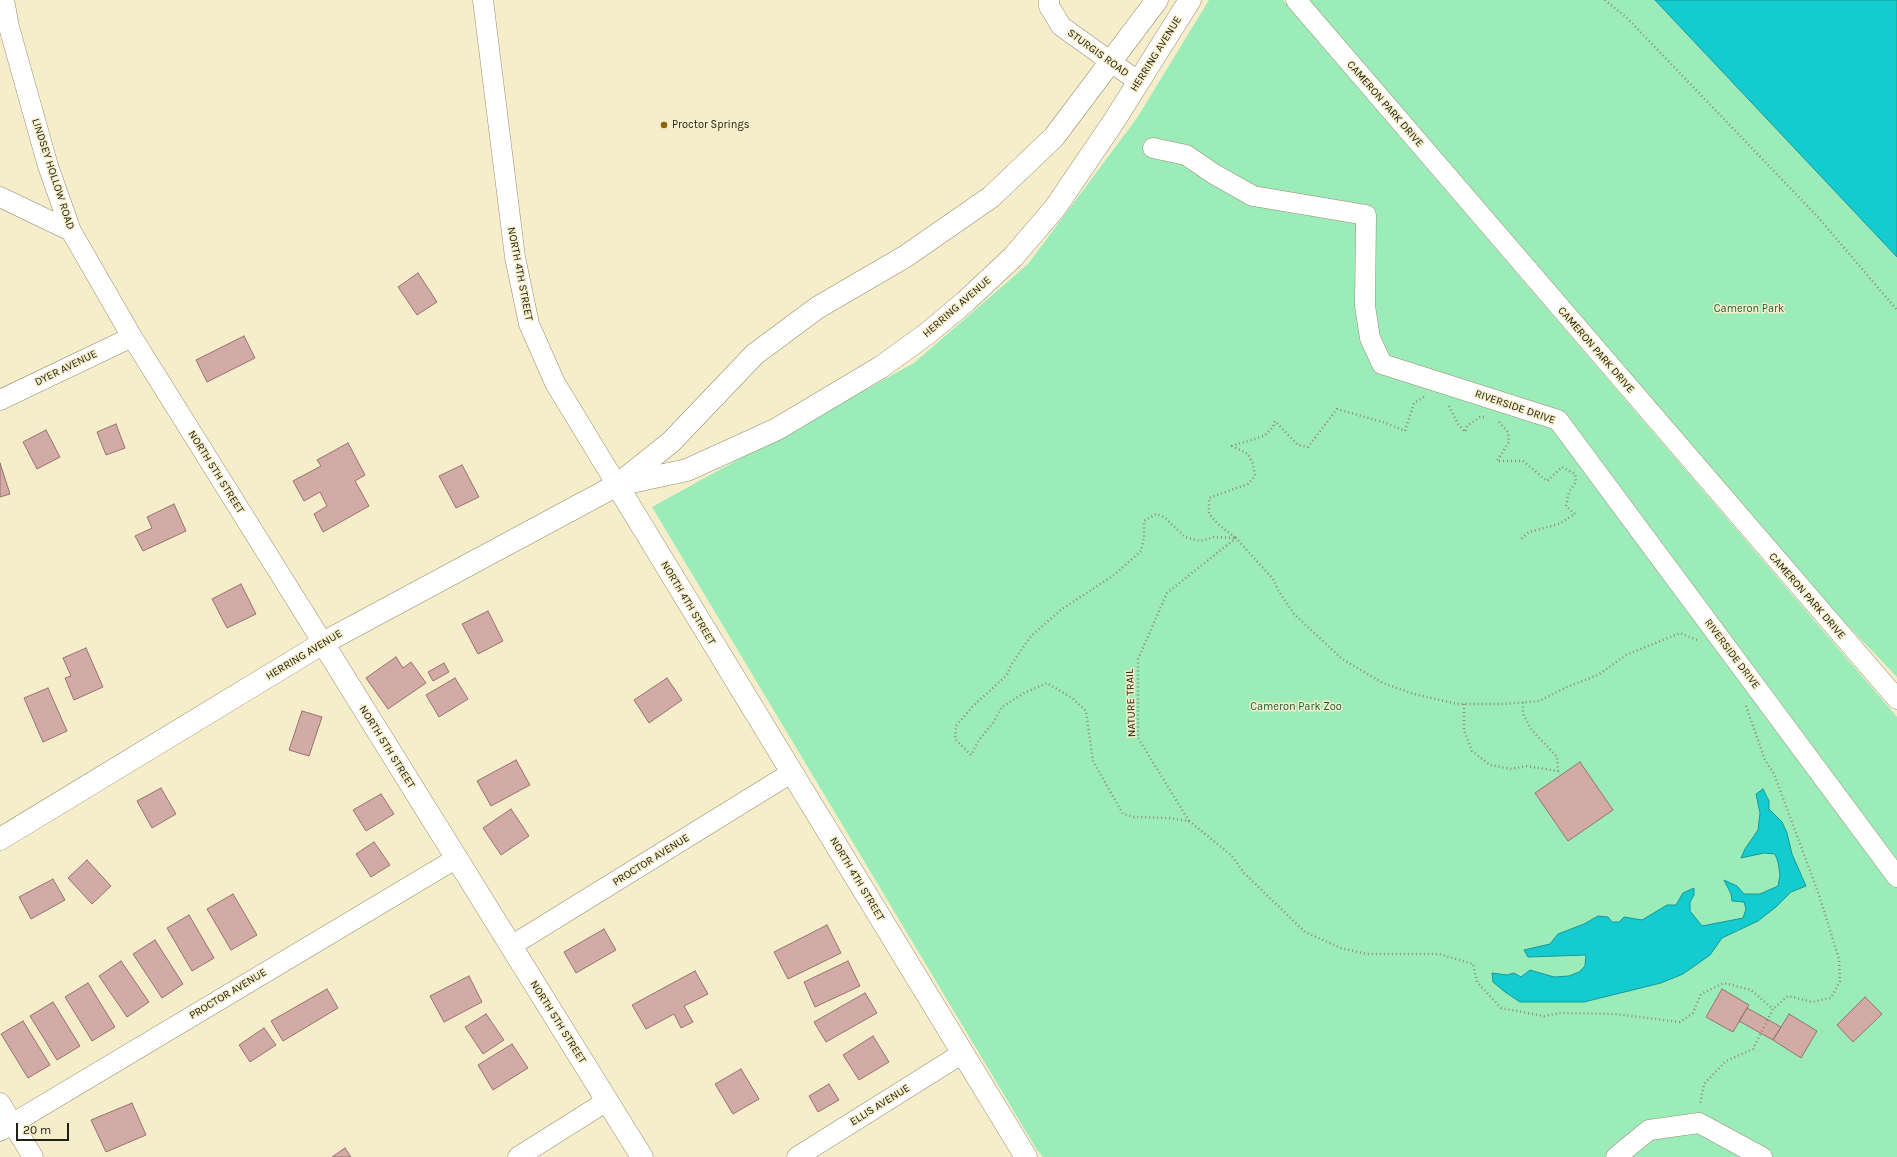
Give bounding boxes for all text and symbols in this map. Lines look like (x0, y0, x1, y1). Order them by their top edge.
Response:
street label: HERRING AVENUE (1127, 14, 1185, 94)
street label: STURGIS ROAD (1065, 26, 1131, 80)
street label: CAMERON PARK DRIVE (1344, 58, 1426, 150)
street label: LINDSEY HOLLOW ROAD (29, 117, 77, 231)
place label: Proctor Springs (672, 118, 749, 132)
marker: Proctor Springs (659, 120, 669, 130)
street label: NORTH 4TH STREET (504, 226, 536, 322)
street label: HERRING AVENUE (920, 274, 994, 340)
park label: Cameron Park (1714, 302, 1784, 316)
street label: CAMERON PARK DRIVE (1555, 304, 1637, 396)
street label: DYER AVENUE (33, 347, 99, 389)
street label: RIVERSIDE DRIVE (1473, 387, 1557, 427)
street label: NORTH 5TH STREET (185, 428, 247, 516)
street label: CAMERON PARK DRIVE (1766, 550, 1848, 642)
street label: NORTH 4TH STREET (658, 559, 718, 647)
street label: RIVERSIDE DRIVE (1701, 616, 1763, 692)
street label: HERRING AVENUE (263, 627, 345, 683)
street label: NATURE TRAIL (1123, 669, 1139, 737)
park label: Cameron Park Zoo (1250, 700, 1342, 714)
street label: NORTH 5TH STREET (356, 703, 418, 791)
street label: PROCTOR AVENUE (610, 831, 692, 889)
street label: NORTH 4TH STREET (827, 835, 887, 923)
street label: PROCTOR AVENUE (187, 966, 269, 1022)
street label: NORTH 5TH STREET (527, 978, 589, 1066)
street label: ELLIS AVENUE (848, 1081, 912, 1129)
scale bar (18, 1115, 71, 1141)
text: 20 m (23, 1123, 51, 1137)

